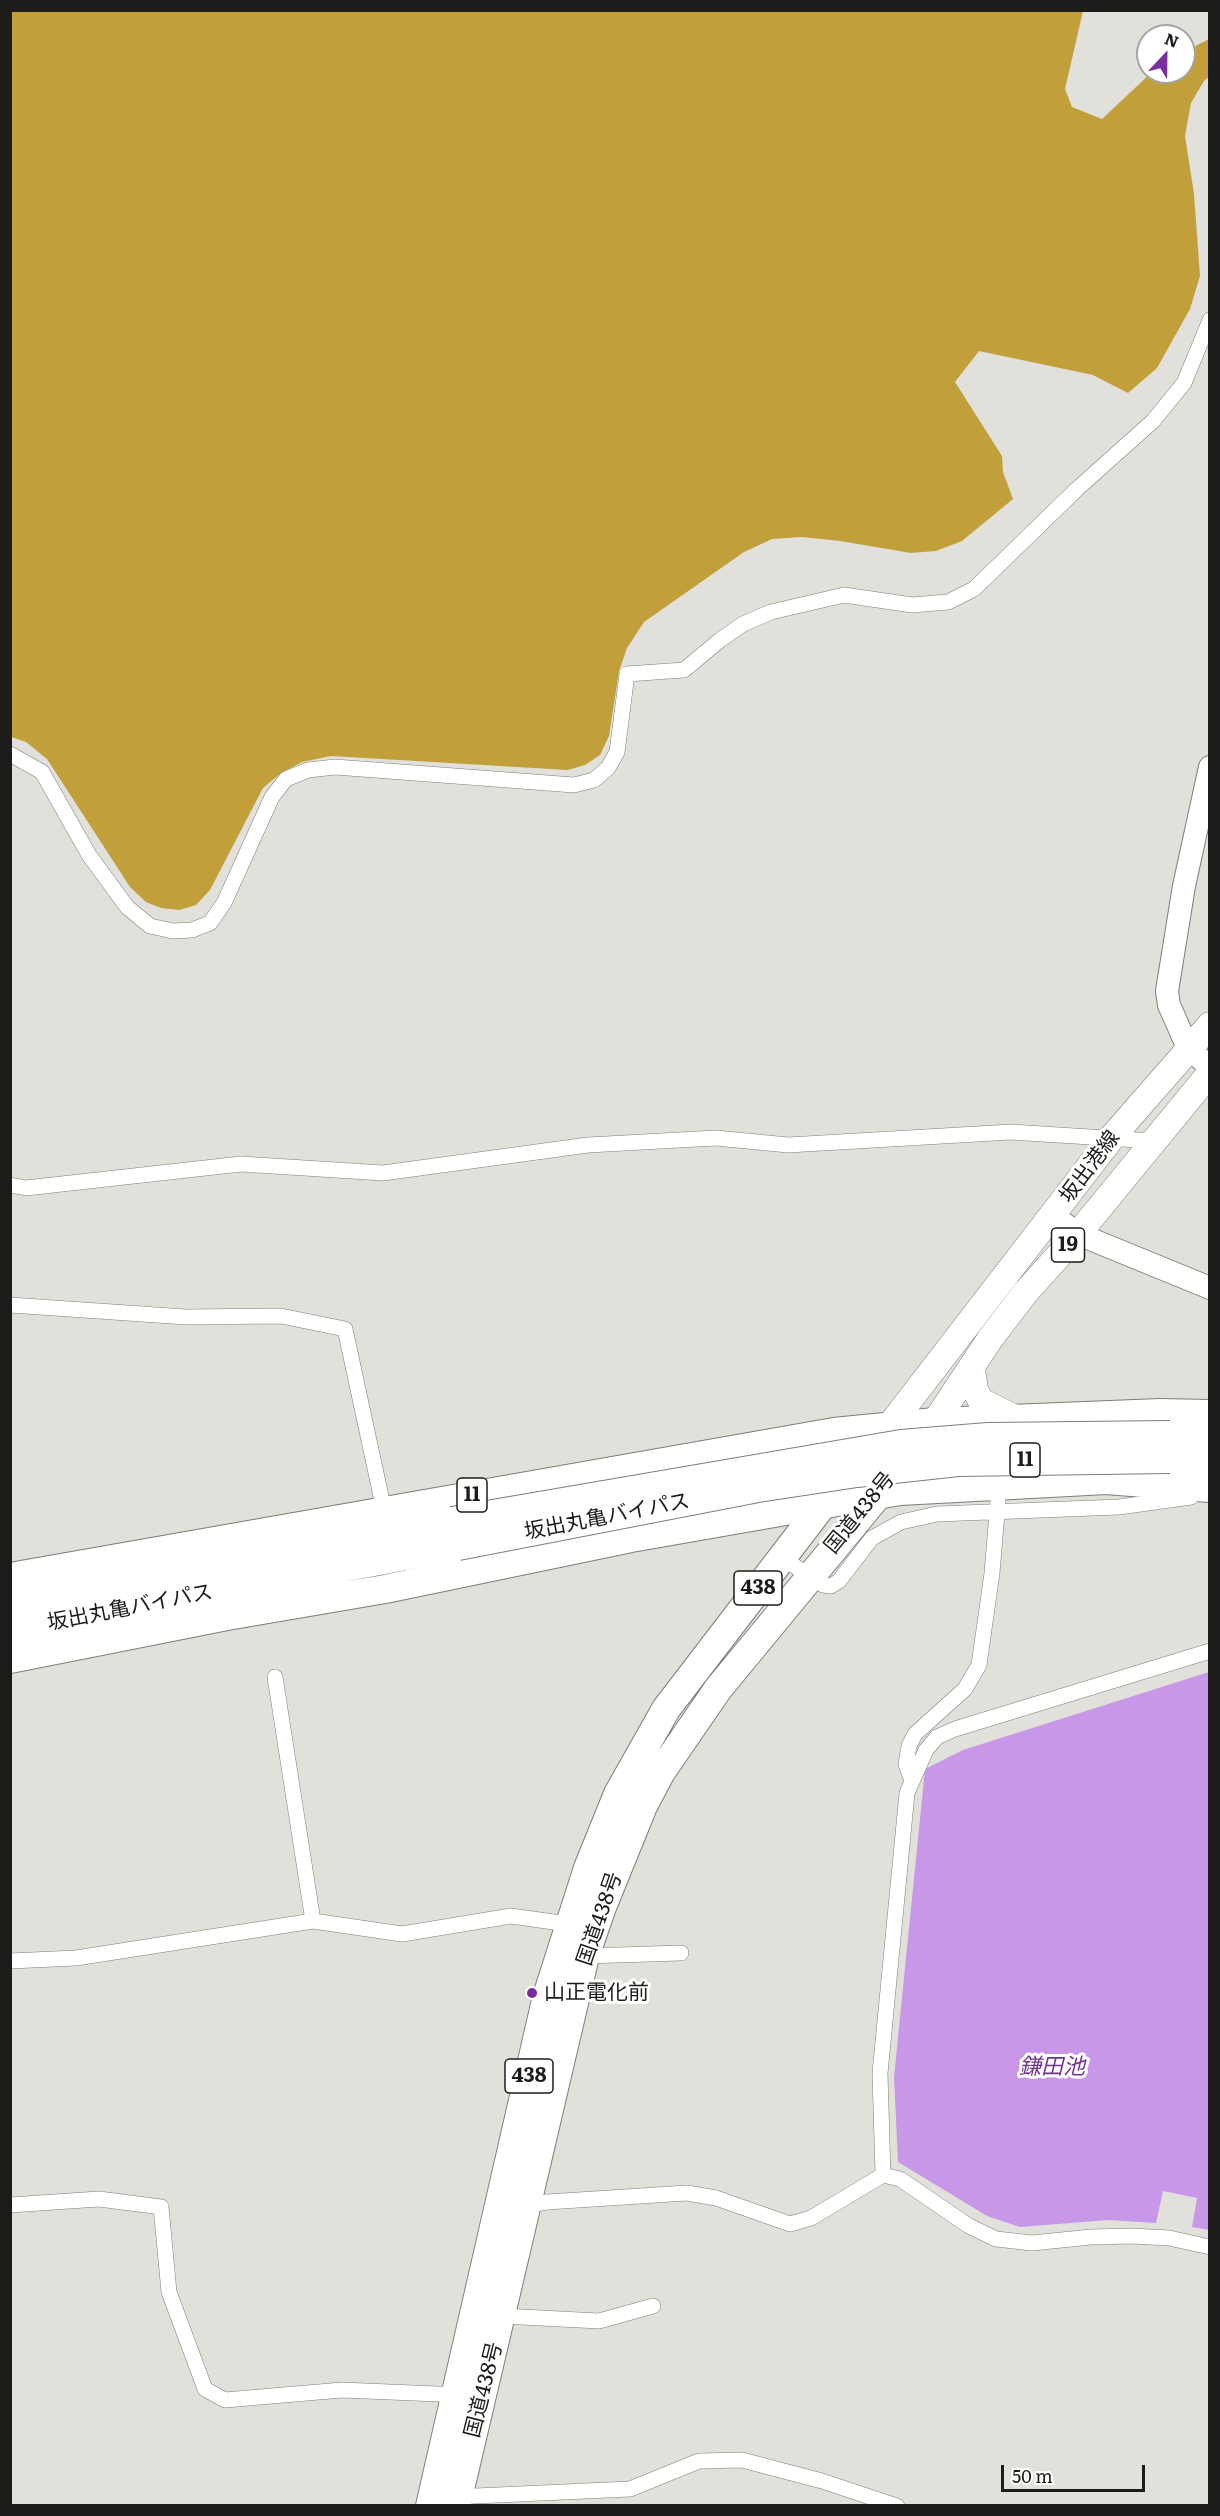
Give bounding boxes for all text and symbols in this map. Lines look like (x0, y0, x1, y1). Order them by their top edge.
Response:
north arrow (1136, 24, 1196, 84)
text: N (1161, 26, 1183, 53)
street label: 坂出港線 (1055, 1126, 1125, 1208)
road number: 19 (1052, 1228, 1084, 1262)
road number: 11 (1010, 1443, 1040, 1477)
street label: 国道438号 (820, 1467, 900, 1559)
road number: 11 (457, 1478, 487, 1512)
street label: 坂出丸亀バイパス (522, 1489, 692, 1545)
road number: 438 (734, 1571, 782, 1605)
street label: 坂出丸亀バイパス (45, 1580, 215, 1636)
street label: 国道438号 (572, 1869, 628, 1969)
place label: 山正電化前 (544, 1980, 649, 2006)
marker: 山正電化前 (525, 1986, 539, 2000)
water label: 鎌田池 (1019, 2055, 1085, 2081)
road number: 438 (505, 2059, 553, 2093)
street label: 国道438号 (460, 2340, 508, 2440)
scale bar (1004, 2453, 1148, 2491)
text: 50 m (1012, 2462, 1053, 2489)

